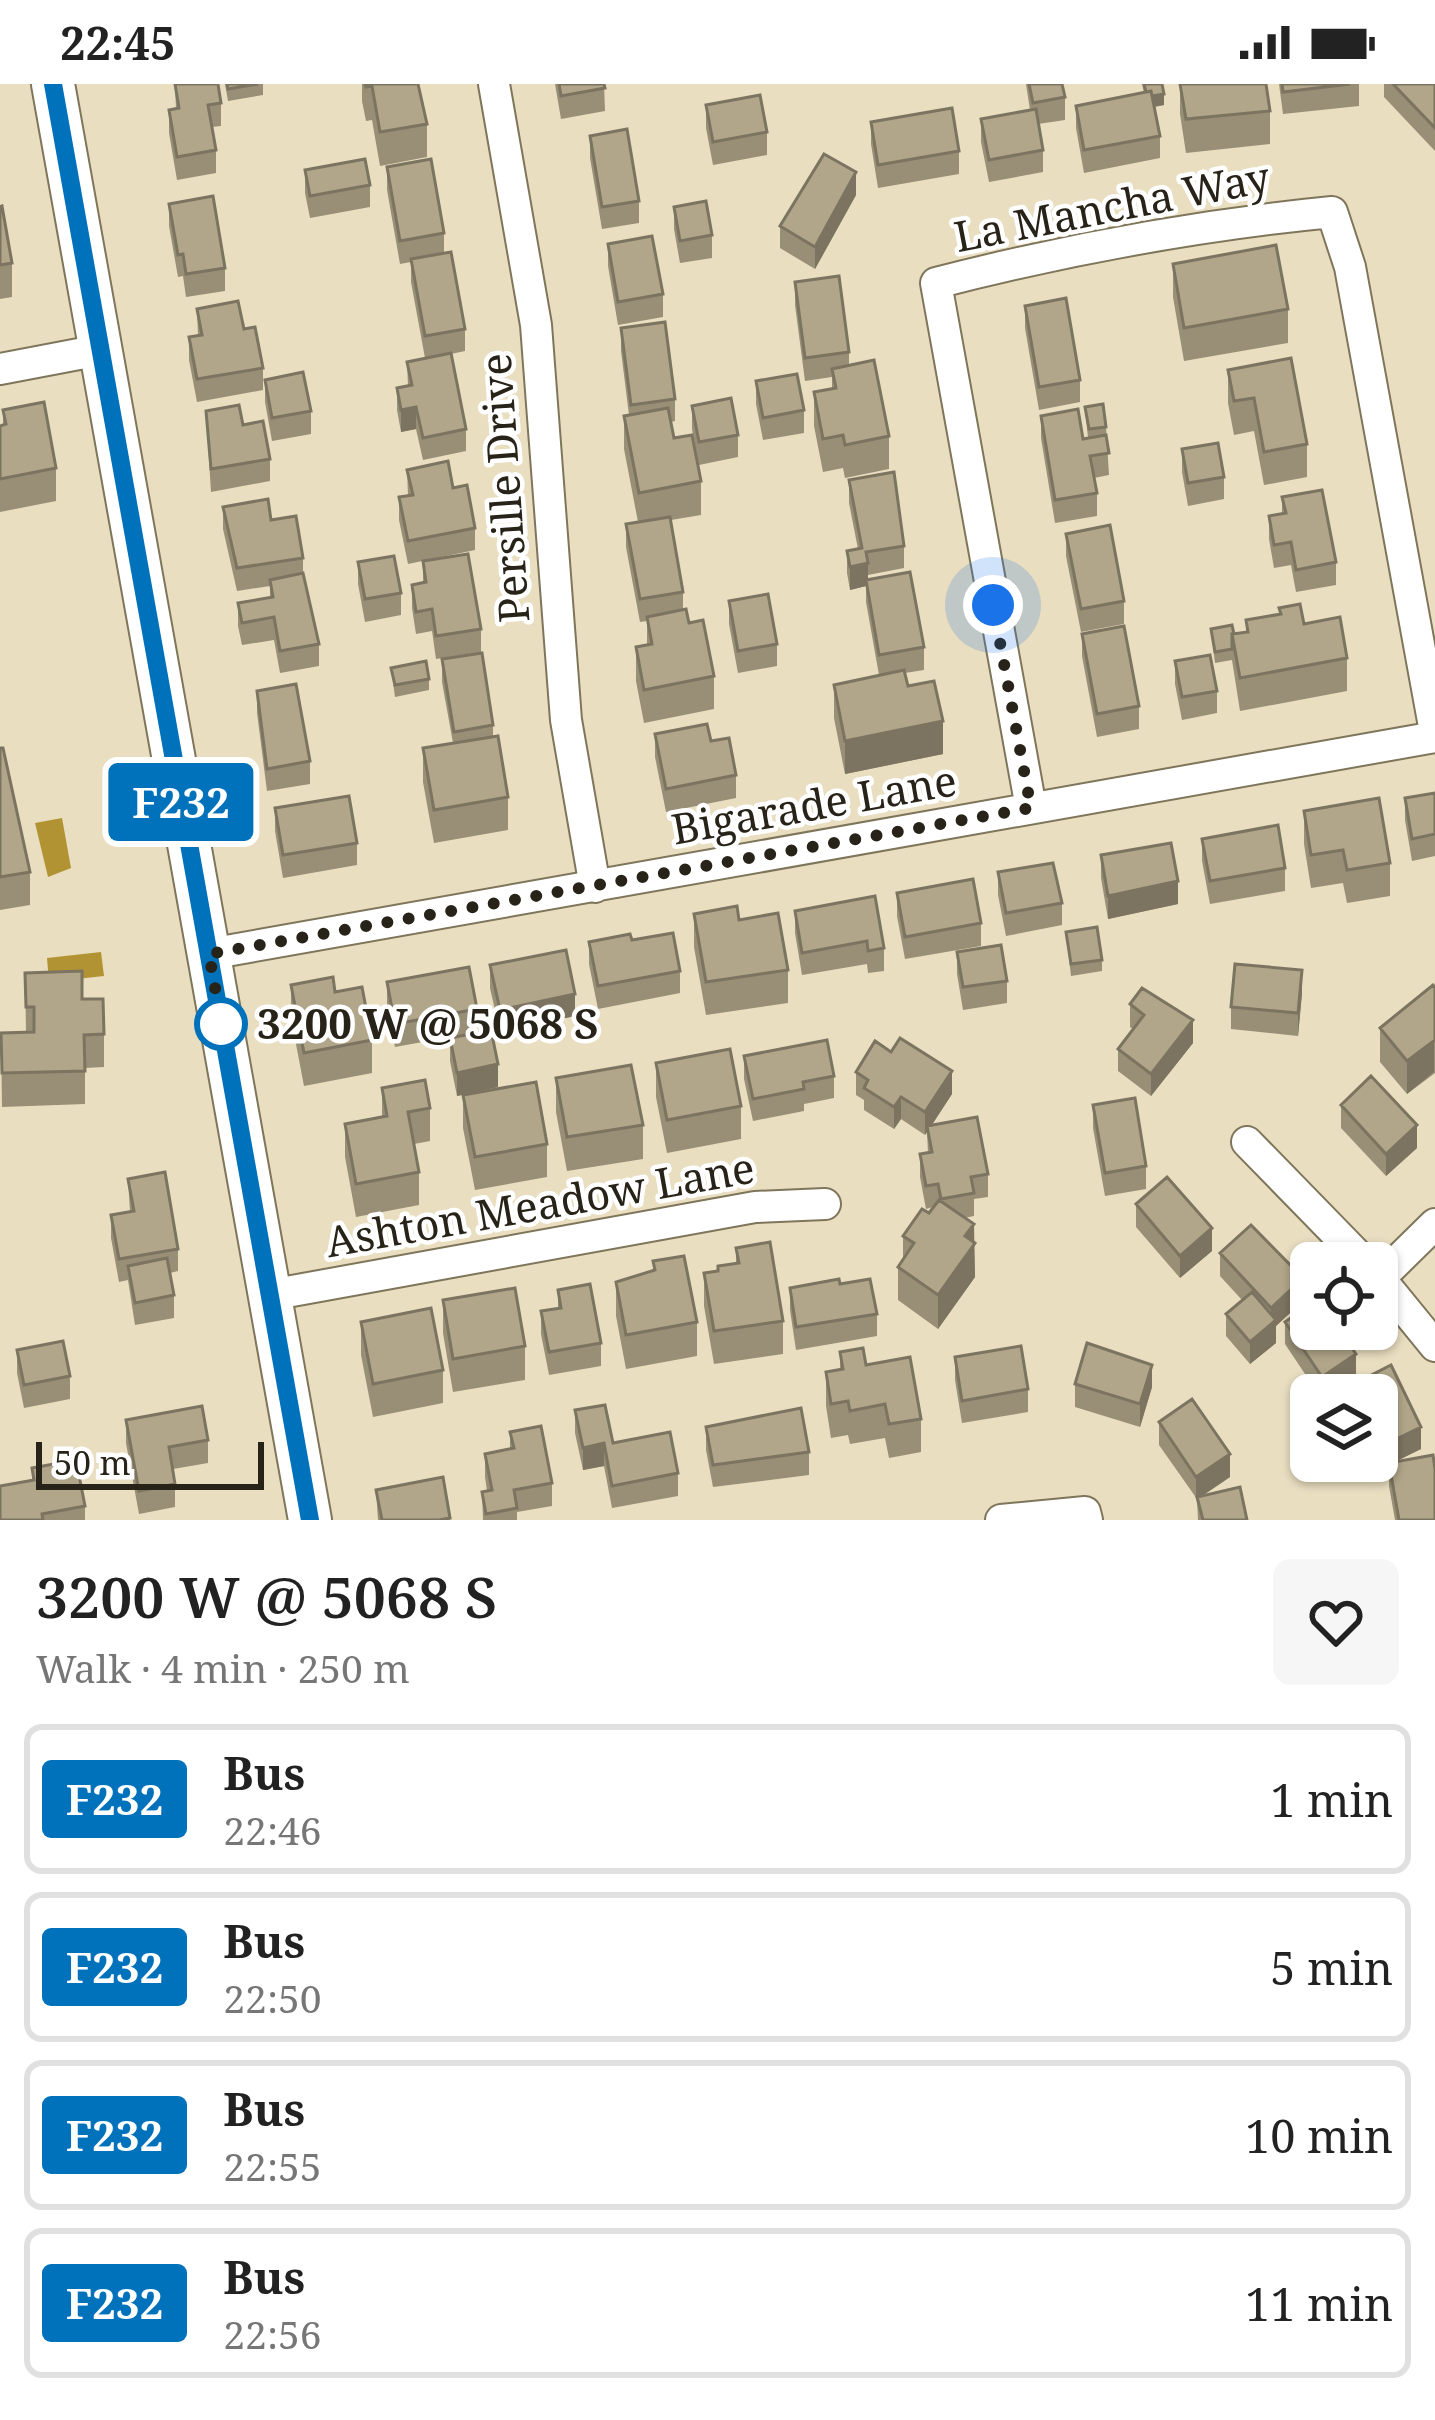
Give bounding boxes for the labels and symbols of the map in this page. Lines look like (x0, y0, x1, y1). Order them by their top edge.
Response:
street label: La Mancha Way (949, 147, 1275, 264)
street label: Persille Drive (466, 351, 541, 625)
your location (963, 575, 1023, 635)
street label: Bigarade Lane (667, 750, 961, 857)
line badge: F232 (97, 763, 265, 841)
place label: 3200 W @ 5068 S (257, 994, 598, 1051)
marker: 3200 W @ 5068 S (196, 999, 246, 1049)
street label: Ashton Meadow Lane (321, 1138, 759, 1269)
scale bar (36, 1436, 264, 1489)

